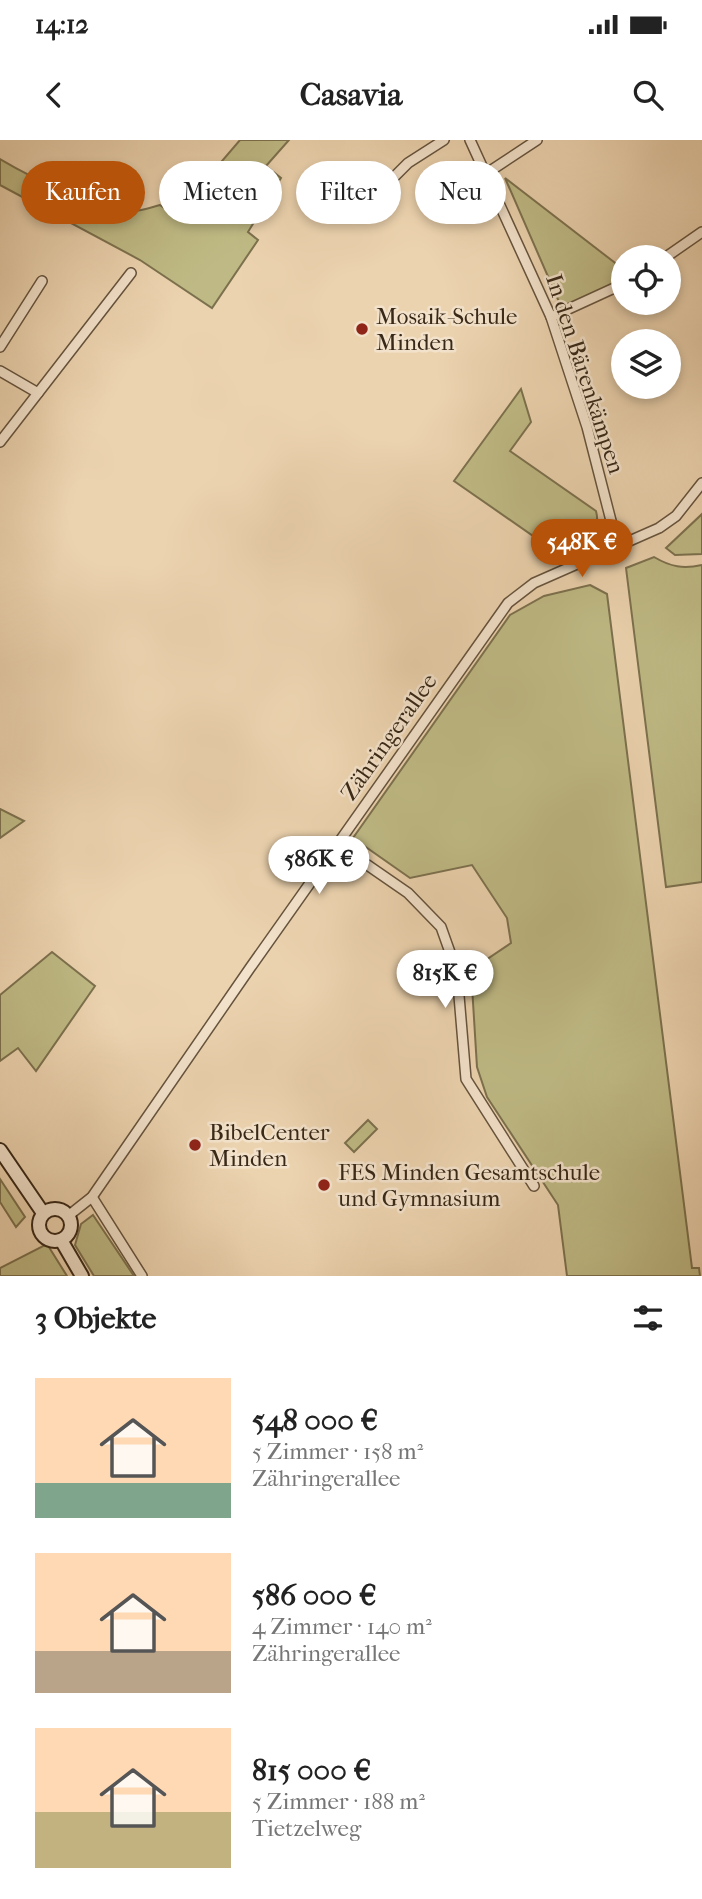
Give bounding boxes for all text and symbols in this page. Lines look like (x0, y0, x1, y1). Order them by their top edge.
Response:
text: 14:12 (35, 9, 89, 40)
icon: back (35, 76, 73, 114)
text: Casavia (300, 76, 402, 113)
icon: search (629, 76, 667, 114)
chip: Kaufen (21, 161, 145, 224)
chip: Mieten (159, 161, 282, 224)
chip: Filter (296, 161, 401, 224)
chip: Neu (415, 161, 506, 224)
map controls (611, 245, 681, 399)
button: locate (611, 245, 681, 315)
street label: In den Bärenkämpen (540, 271, 630, 478)
place label: Mosaik-Schule Minden (376, 303, 517, 356)
marker: Mosaik-Schule Minden (354, 321, 370, 337)
button: layers (611, 329, 681, 399)
pin: 548K € (525, 520, 639, 579)
text: 548K € (547, 528, 617, 555)
street label: Zähringerallee (335, 668, 443, 806)
pin: 586K € (262, 836, 376, 896)
text: 586K € (284, 845, 354, 872)
pin: 815K € (388, 950, 502, 1010)
text: 815K € (413, 959, 477, 986)
place label: BibelCenter Minden (209, 1119, 330, 1172)
marker: BibelCenter Minden (187, 1137, 203, 1153)
place label: FES Minden Gesamtschule und Gymnasium (337, 1159, 600, 1212)
marker: FES Minden Gesamtschule und Gymnasium (316, 1177, 332, 1193)
icon: filters (629, 1299, 667, 1337)
text: 3 Objekte (35, 1301, 156, 1336)
text: 548 000 € (252, 1403, 378, 1438)
icon: home (91, 1406, 175, 1490)
text: 5 Zimmer · 158 m² (252, 1438, 423, 1465)
text: Zähringerallee (252, 1465, 400, 1492)
text: 586 000 € (252, 1578, 377, 1613)
icon: home (91, 1581, 175, 1665)
text: 4 Zimmer · 140 m² (252, 1613, 432, 1640)
text: Zähringerallee (252, 1640, 400, 1667)
text: 815 000 € (252, 1753, 371, 1788)
icon: home (91, 1756, 175, 1840)
text: 5 Zimmer · 188 m² (252, 1788, 425, 1815)
text: Tietzelweg (252, 1815, 361, 1842)

